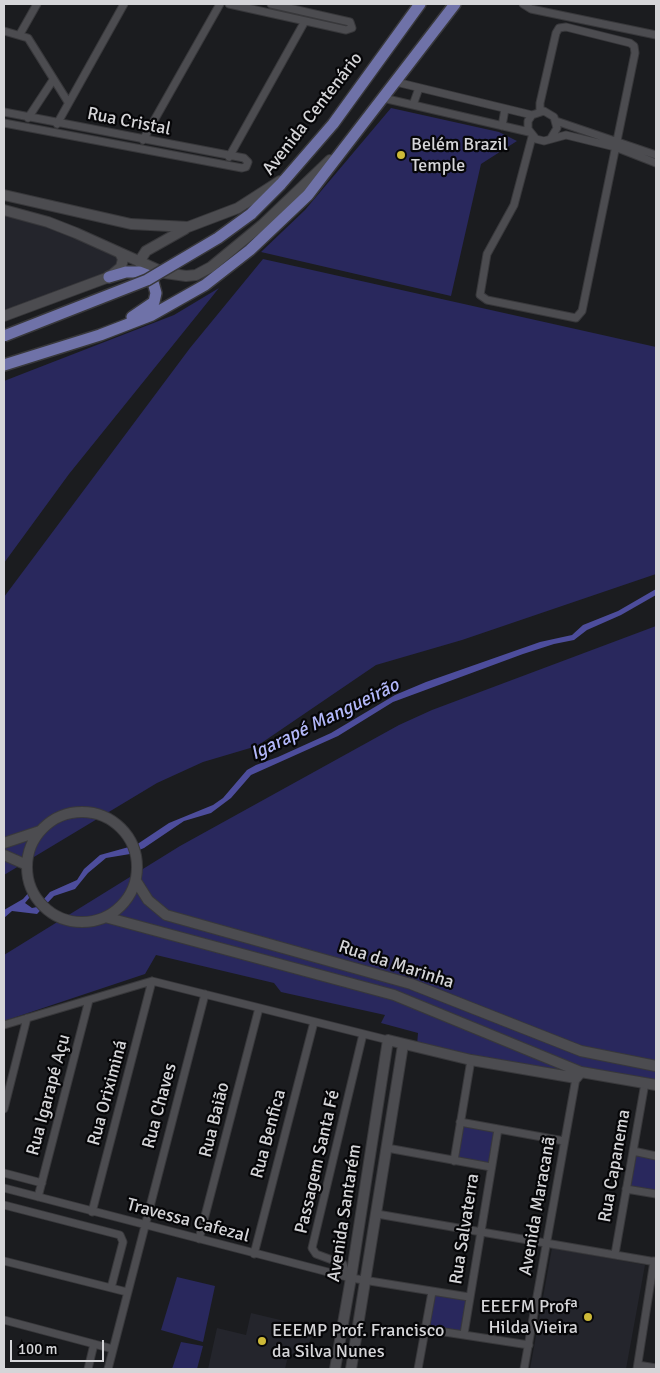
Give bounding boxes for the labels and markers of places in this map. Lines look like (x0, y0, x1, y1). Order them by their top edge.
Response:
place label: Belém Brazil Temple (411, 134, 508, 176)
marker: Belém Brazil Temple (395, 149, 407, 161)
place label: EEEFM Profª Hilda Vieira (480, 1296, 578, 1338)
marker: EEEFM Profª Hilda Vieira (582, 1311, 594, 1323)
place label: EEEMP Prof. Francisco da Silva Nunes (272, 1320, 444, 1362)
marker: EEEMP Prof. Francisco da Silva Nunes (256, 1335, 268, 1347)

